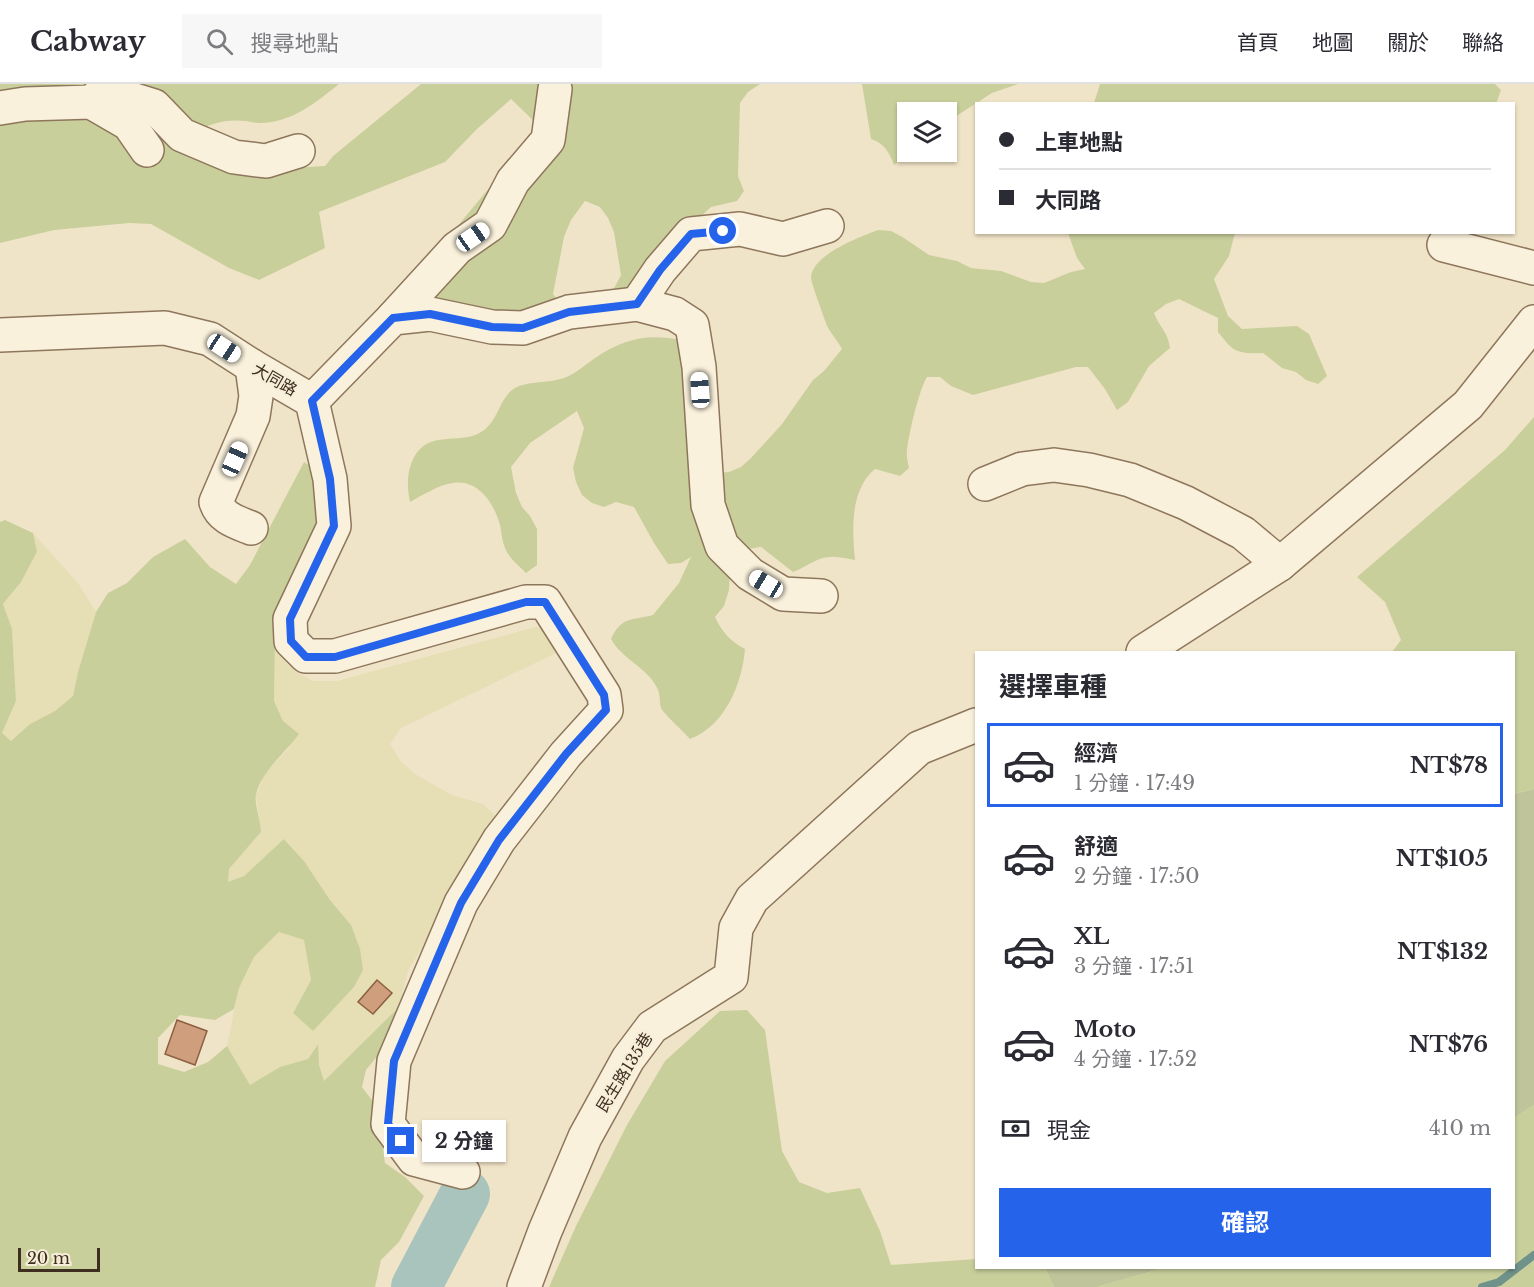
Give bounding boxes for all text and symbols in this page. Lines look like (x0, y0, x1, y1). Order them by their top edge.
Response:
search box (182, 14, 602, 68)
text: Cabway (30, 24, 146, 59)
icon: search (203, 25, 236, 58)
text: 搜尋地點 (251, 30, 339, 57)
text: 首頁 (1237, 30, 1279, 56)
text: 地圖 (1312, 30, 1354, 56)
text: 關於 (1387, 30, 1429, 56)
text: 聯絡 (1462, 30, 1504, 56)
map controls (897, 102, 957, 162)
button: layers (897, 102, 957, 162)
text: 上車地點 (1035, 129, 1123, 156)
text: 大同路 (1035, 187, 1101, 214)
route start (709, 217, 736, 244)
car (453, 219, 493, 255)
car (204, 331, 244, 365)
street label: 大同路 (249, 358, 301, 400)
car (690, 371, 710, 409)
car (219, 439, 251, 479)
car (746, 567, 786, 601)
text: 選擇車種 (999, 670, 1107, 703)
icon: car (1002, 738, 1056, 792)
text: 經濟 (1074, 740, 1118, 767)
text: NT$78 (1410, 752, 1488, 779)
text: 1 分鐘 · 17:49 (1074, 771, 1195, 795)
icon: car (1002, 831, 1056, 885)
text: 舒適 (1074, 833, 1118, 860)
text: NT$105 (1396, 845, 1488, 872)
text: 2 分鐘 · 17:50 (1074, 864, 1200, 888)
text: XL (1074, 923, 1109, 950)
icon: car (1002, 924, 1056, 978)
text: NT$132 (1397, 938, 1488, 965)
text: 3 分鐘 · 17:51 (1074, 954, 1194, 978)
text: Moto (1074, 1016, 1136, 1043)
icon: car (1002, 1017, 1056, 1071)
street label: 民生路135巷 (592, 1028, 656, 1116)
text: NT$76 (1409, 1031, 1488, 1058)
text: 4 分鐘 · 17:52 (1074, 1047, 1197, 1071)
icon: cash (999, 1112, 1032, 1145)
text: 410 m (1429, 1116, 1491, 1140)
text: 現金 (1047, 1117, 1091, 1144)
callout: 2 分鐘 (422, 1120, 506, 1162)
route end (387, 1127, 414, 1154)
text: 2 分鐘 (435, 1129, 493, 1153)
button: 確認 (999, 1188, 1491, 1257)
scale bar (18, 1245, 100, 1272)
text: 20 m (27, 1248, 70, 1268)

